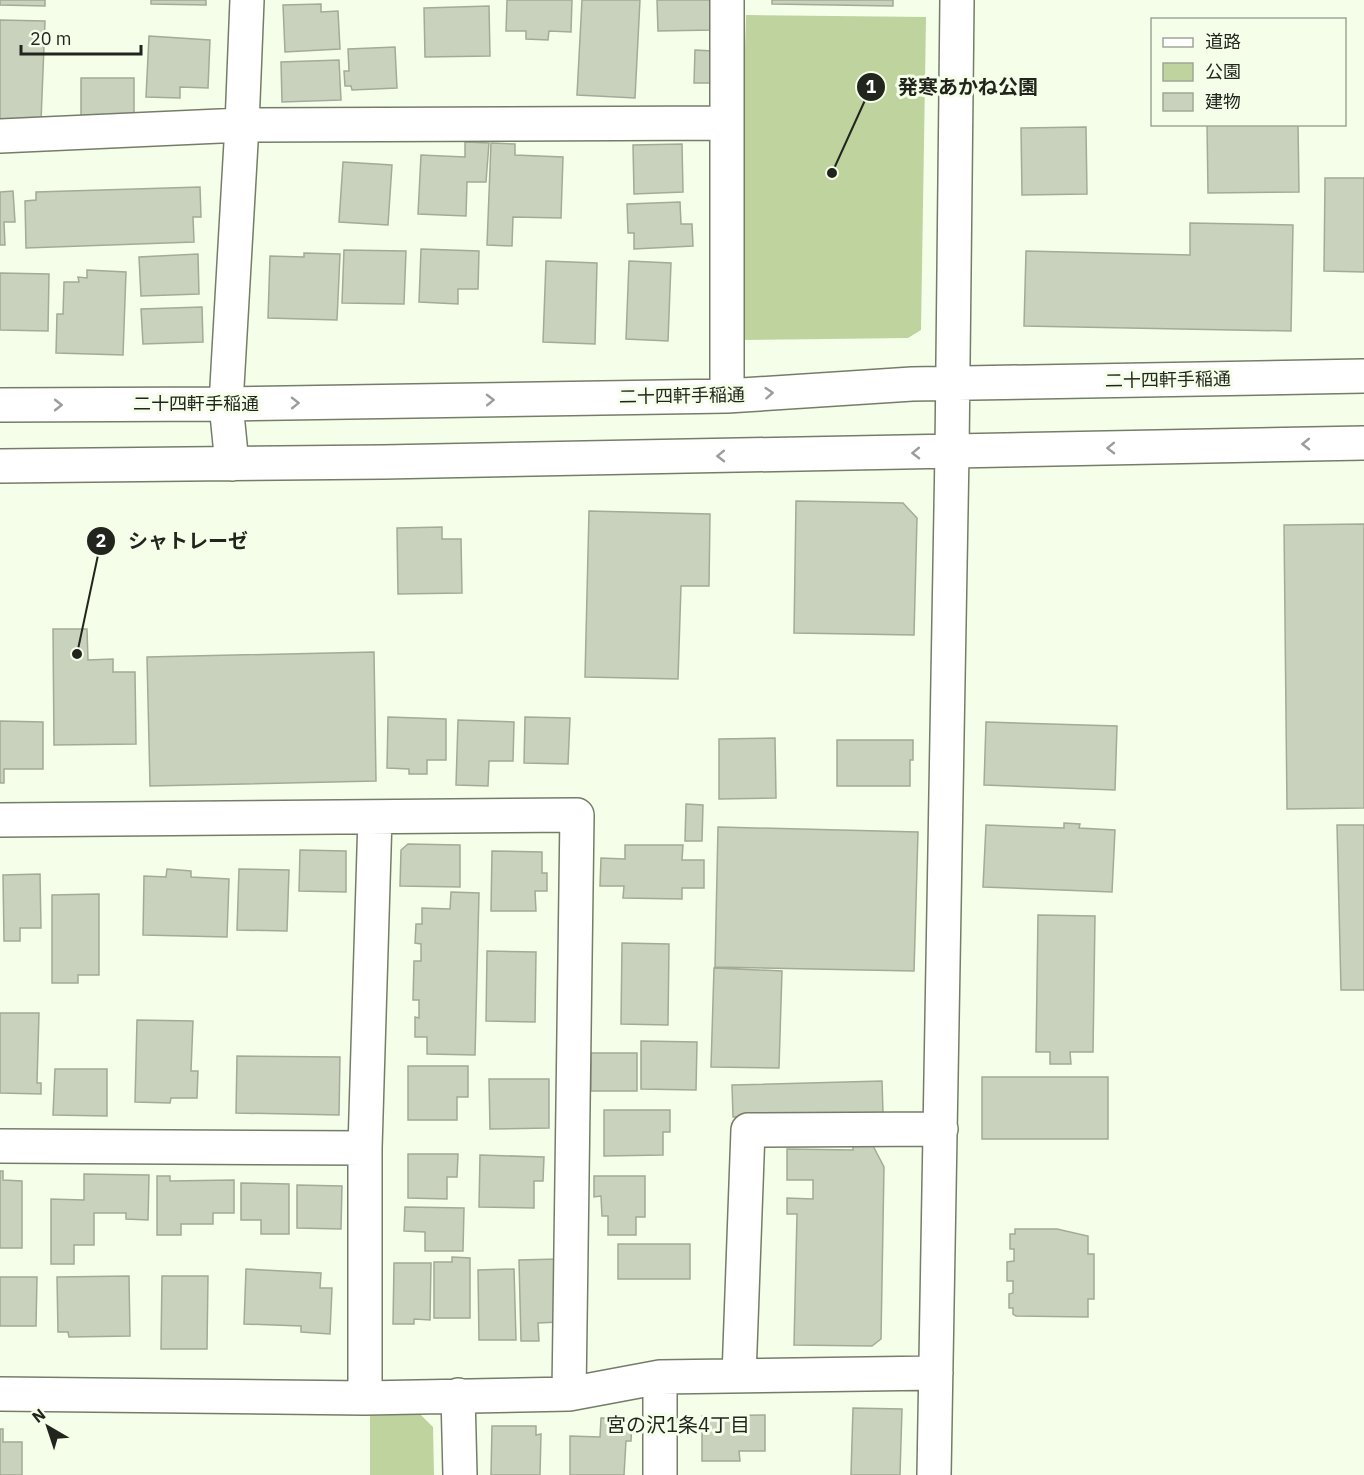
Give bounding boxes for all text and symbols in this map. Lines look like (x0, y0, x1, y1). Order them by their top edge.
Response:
scale bar (21, 18, 141, 56)
legend (1151, 18, 1346, 126)
text: 20 m (30, 27, 72, 50)
text: 道路 (1205, 30, 1241, 53)
text: 公園 (1205, 60, 1241, 83)
callout: 発寒あかね公園 (856, 68, 1050, 106)
text: 発寒あかね公園 (898, 73, 1038, 100)
text: 1 (866, 75, 877, 98)
text: 建物 (1205, 90, 1241, 113)
street label: 二十四軒手稲通 (1105, 367, 1231, 392)
street label: 二十四軒手稲通 (619, 383, 745, 408)
one-way arrow (765, 387, 774, 400)
street label: 二十四軒手稲通 (133, 392, 259, 415)
one-way arrow (486, 394, 495, 406)
one-way arrow (291, 397, 300, 409)
one-way arrow (54, 399, 63, 411)
one-way arrow (1301, 438, 1310, 451)
one-way arrow (1106, 442, 1115, 455)
one-way arrow (911, 446, 920, 459)
one-way arrow (716, 450, 725, 462)
callout: シャトレーゼ (86, 522, 260, 560)
text: シャトレーゼ (128, 527, 248, 554)
text: 2 (96, 529, 106, 552)
north arrow (18, 1397, 78, 1457)
text: N (28, 1404, 49, 1427)
district label: 宮の沢1条4丁目 (606, 1411, 750, 1438)

